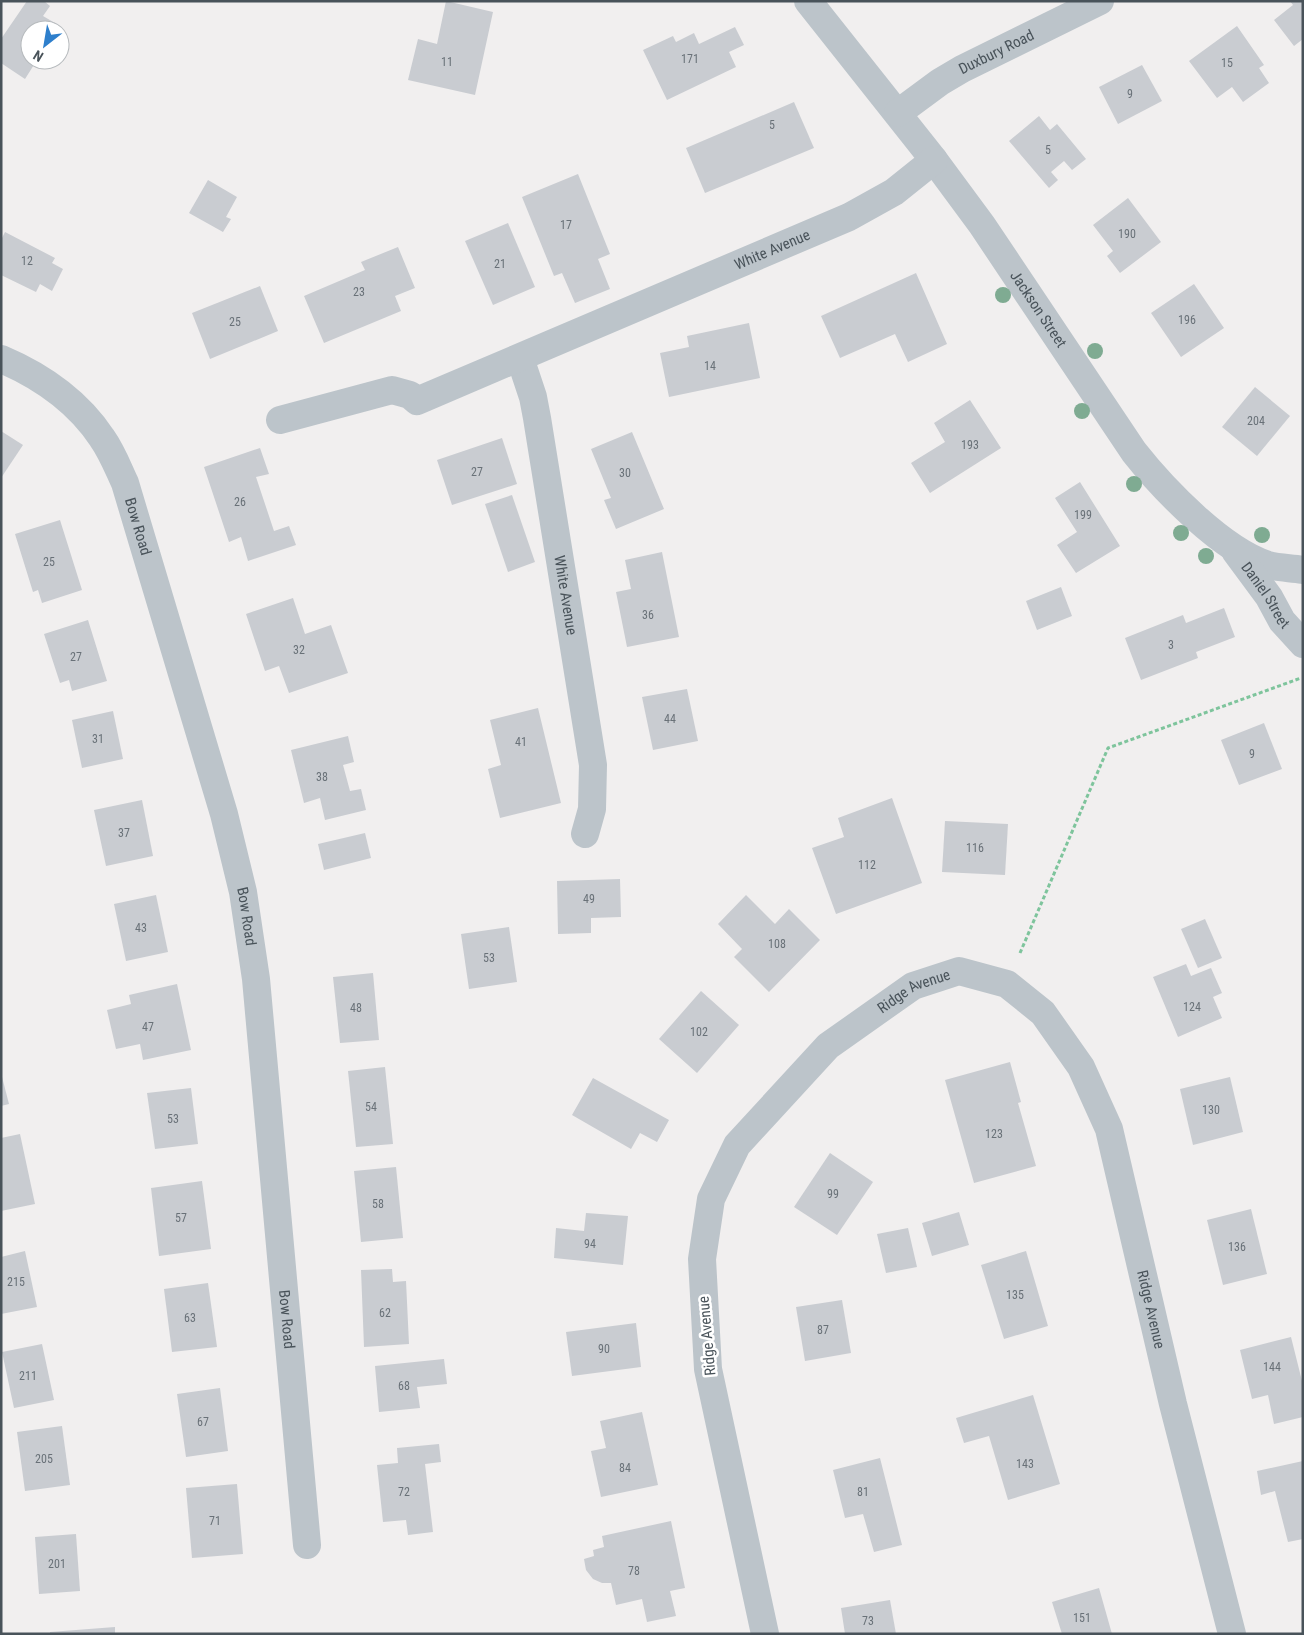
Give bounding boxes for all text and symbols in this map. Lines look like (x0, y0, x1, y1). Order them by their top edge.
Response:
north arrow (20, 20, 70, 70)
street label: Duxbury Road (956, 26, 1037, 78)
text: N (31, 47, 46, 65)
house number: 171 (681, 52, 699, 66)
house number: 11 (441, 55, 453, 69)
house number: 15 (1221, 56, 1233, 70)
house number: 9 (1127, 87, 1133, 101)
house number: 5 (769, 118, 775, 132)
house number: 5 (1045, 143, 1051, 157)
house number: 17 (560, 218, 572, 232)
street label: White Avenue (732, 226, 813, 274)
house number: 190 (1118, 227, 1136, 241)
house number: 12 (21, 254, 33, 268)
house number: 21 (494, 257, 506, 271)
street label: Jackson Street (1006, 267, 1070, 351)
house number: 23 (353, 285, 365, 299)
house number: 196 (1178, 313, 1196, 327)
house number: 25 (229, 315, 241, 329)
house number: 14 (704, 359, 716, 373)
house number: 204 (1247, 414, 1265, 428)
house number: 193 (961, 438, 979, 452)
house number: 27 (471, 465, 483, 479)
house number: 30 (619, 466, 631, 480)
house number: 26 (234, 495, 246, 509)
street label: Bow Road (121, 496, 155, 557)
house number: 199 (1074, 508, 1092, 522)
street label: White Avenue (550, 554, 581, 636)
house number: 25 (43, 555, 55, 569)
street label: Daniel Street (1237, 559, 1294, 632)
house number: 36 (642, 608, 654, 622)
house number: 3 (1168, 638, 1174, 652)
house number: 32 (293, 643, 305, 657)
house number: 27 (70, 650, 82, 664)
house number: 44 (664, 712, 676, 726)
house number: 31 (92, 732, 104, 746)
house number: 41 (515, 735, 527, 749)
house number: 9 (1249, 747, 1255, 761)
house number: 38 (316, 770, 328, 784)
house number: 37 (118, 826, 130, 840)
house number: 116 (966, 841, 984, 855)
house number: 112 (858, 858, 876, 872)
street label: Bow Road (233, 885, 260, 947)
house number: 49 (583, 892, 595, 906)
house number: 43 (135, 921, 147, 935)
house number: 108 (768, 937, 786, 951)
house number: 53 (483, 951, 495, 965)
street label: Ridge Avenue (874, 965, 953, 1017)
house number: 124 (1183, 1000, 1201, 1014)
house number: 48 (350, 1001, 362, 1015)
house number: 47 (142, 1020, 154, 1034)
house number: 102 (690, 1025, 708, 1039)
house number: 54 (365, 1100, 377, 1114)
house number: 130 (1202, 1103, 1220, 1117)
house number: 53 (167, 1112, 179, 1126)
house number: 123 (985, 1127, 1003, 1141)
house number: 99 (827, 1187, 839, 1201)
house number: 58 (372, 1197, 384, 1211)
house number: 57 (175, 1211, 187, 1225)
house number: 94 (584, 1237, 596, 1251)
house number: 136 (1228, 1240, 1246, 1254)
street label: Ridge Avenue (1133, 1268, 1169, 1350)
house number: 215 (7, 1275, 25, 1289)
house number: 135 (1006, 1288, 1024, 1302)
street label: Bow Road (275, 1289, 298, 1349)
street label: Ridge Avenue (695, 1295, 719, 1377)
house number: 62 (379, 1306, 391, 1320)
house number: 63 (184, 1311, 196, 1325)
house number: 87 (817, 1323, 829, 1337)
house number: 90 (598, 1342, 610, 1356)
house number: 144 (1263, 1360, 1281, 1374)
house number: 211 (19, 1369, 37, 1383)
house number: 68 (398, 1379, 410, 1393)
house number: 67 (197, 1415, 209, 1429)
house number: 205 (35, 1452, 53, 1466)
house number: 143 (1016, 1457, 1034, 1471)
house number: 84 (619, 1461, 631, 1475)
house number: 72 (398, 1485, 410, 1499)
house number: 81 (857, 1485, 869, 1499)
house number: 71 (209, 1514, 221, 1528)
house number: 201 (48, 1557, 66, 1571)
house number: 78 (628, 1564, 640, 1578)
house number: 151 (1073, 1611, 1091, 1625)
house number: 73 (862, 1614, 874, 1628)

